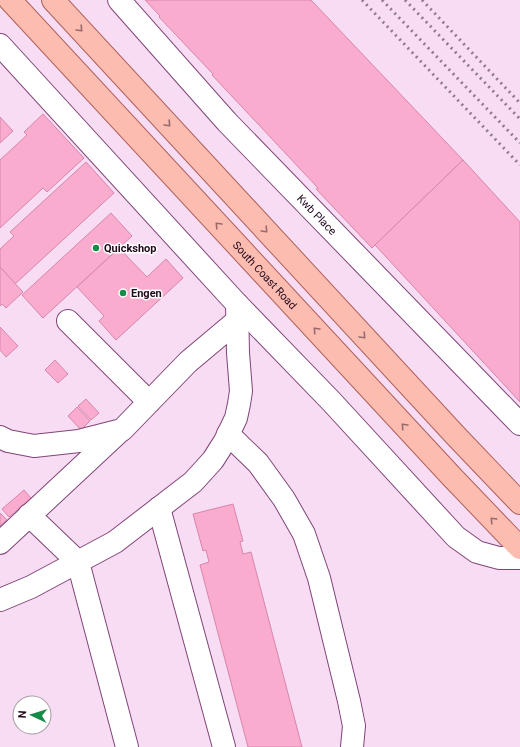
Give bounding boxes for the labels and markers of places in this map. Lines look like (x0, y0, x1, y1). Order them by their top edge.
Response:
place label: Quickshop (104, 242, 156, 255)
marker: Quickshop (91, 243, 101, 253)
place label: Engen (131, 287, 162, 300)
marker: Engen (118, 288, 128, 298)

